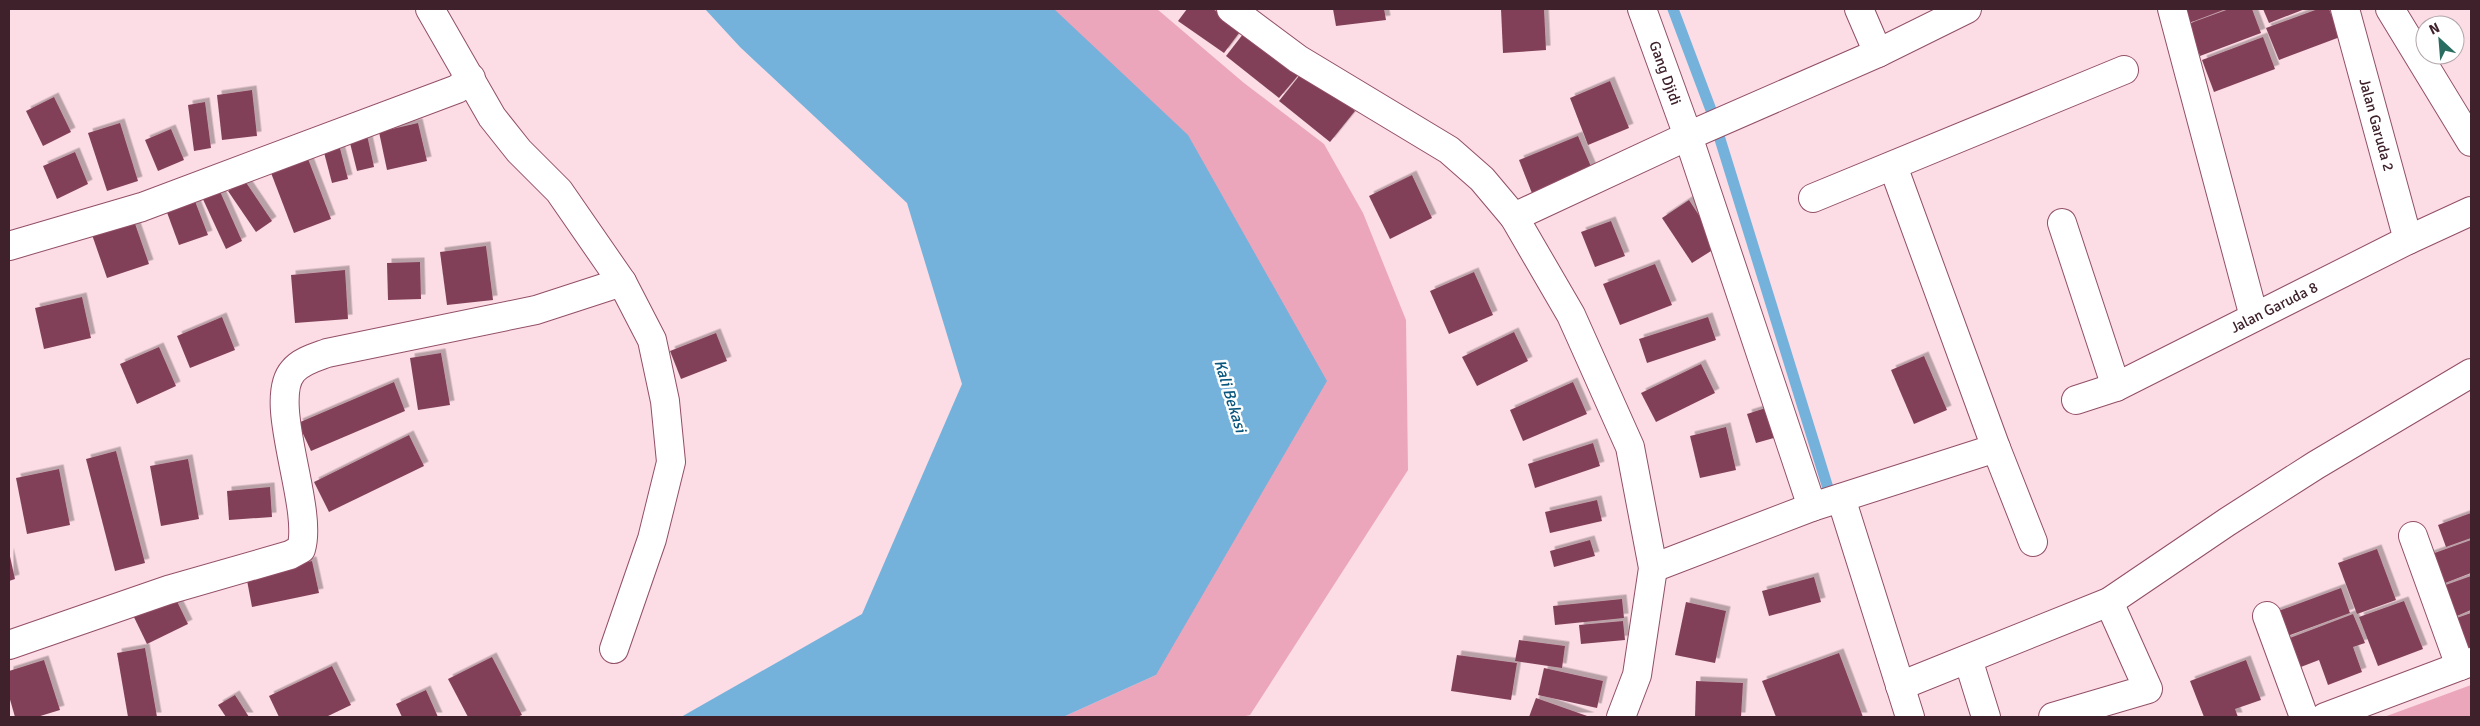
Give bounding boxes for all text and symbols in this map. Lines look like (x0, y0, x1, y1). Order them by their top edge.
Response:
north arrow (2415, 15, 2465, 65)
text: N (2426, 19, 2443, 39)
street label: Gang Djidi (1645, 39, 1685, 107)
street label: Jalan Garuda 2 (2355, 76, 2398, 173)
street label: Jalan Garuda 8 (2227, 278, 2321, 337)
water label: Kali Bekasi (1209, 357, 1251, 437)

